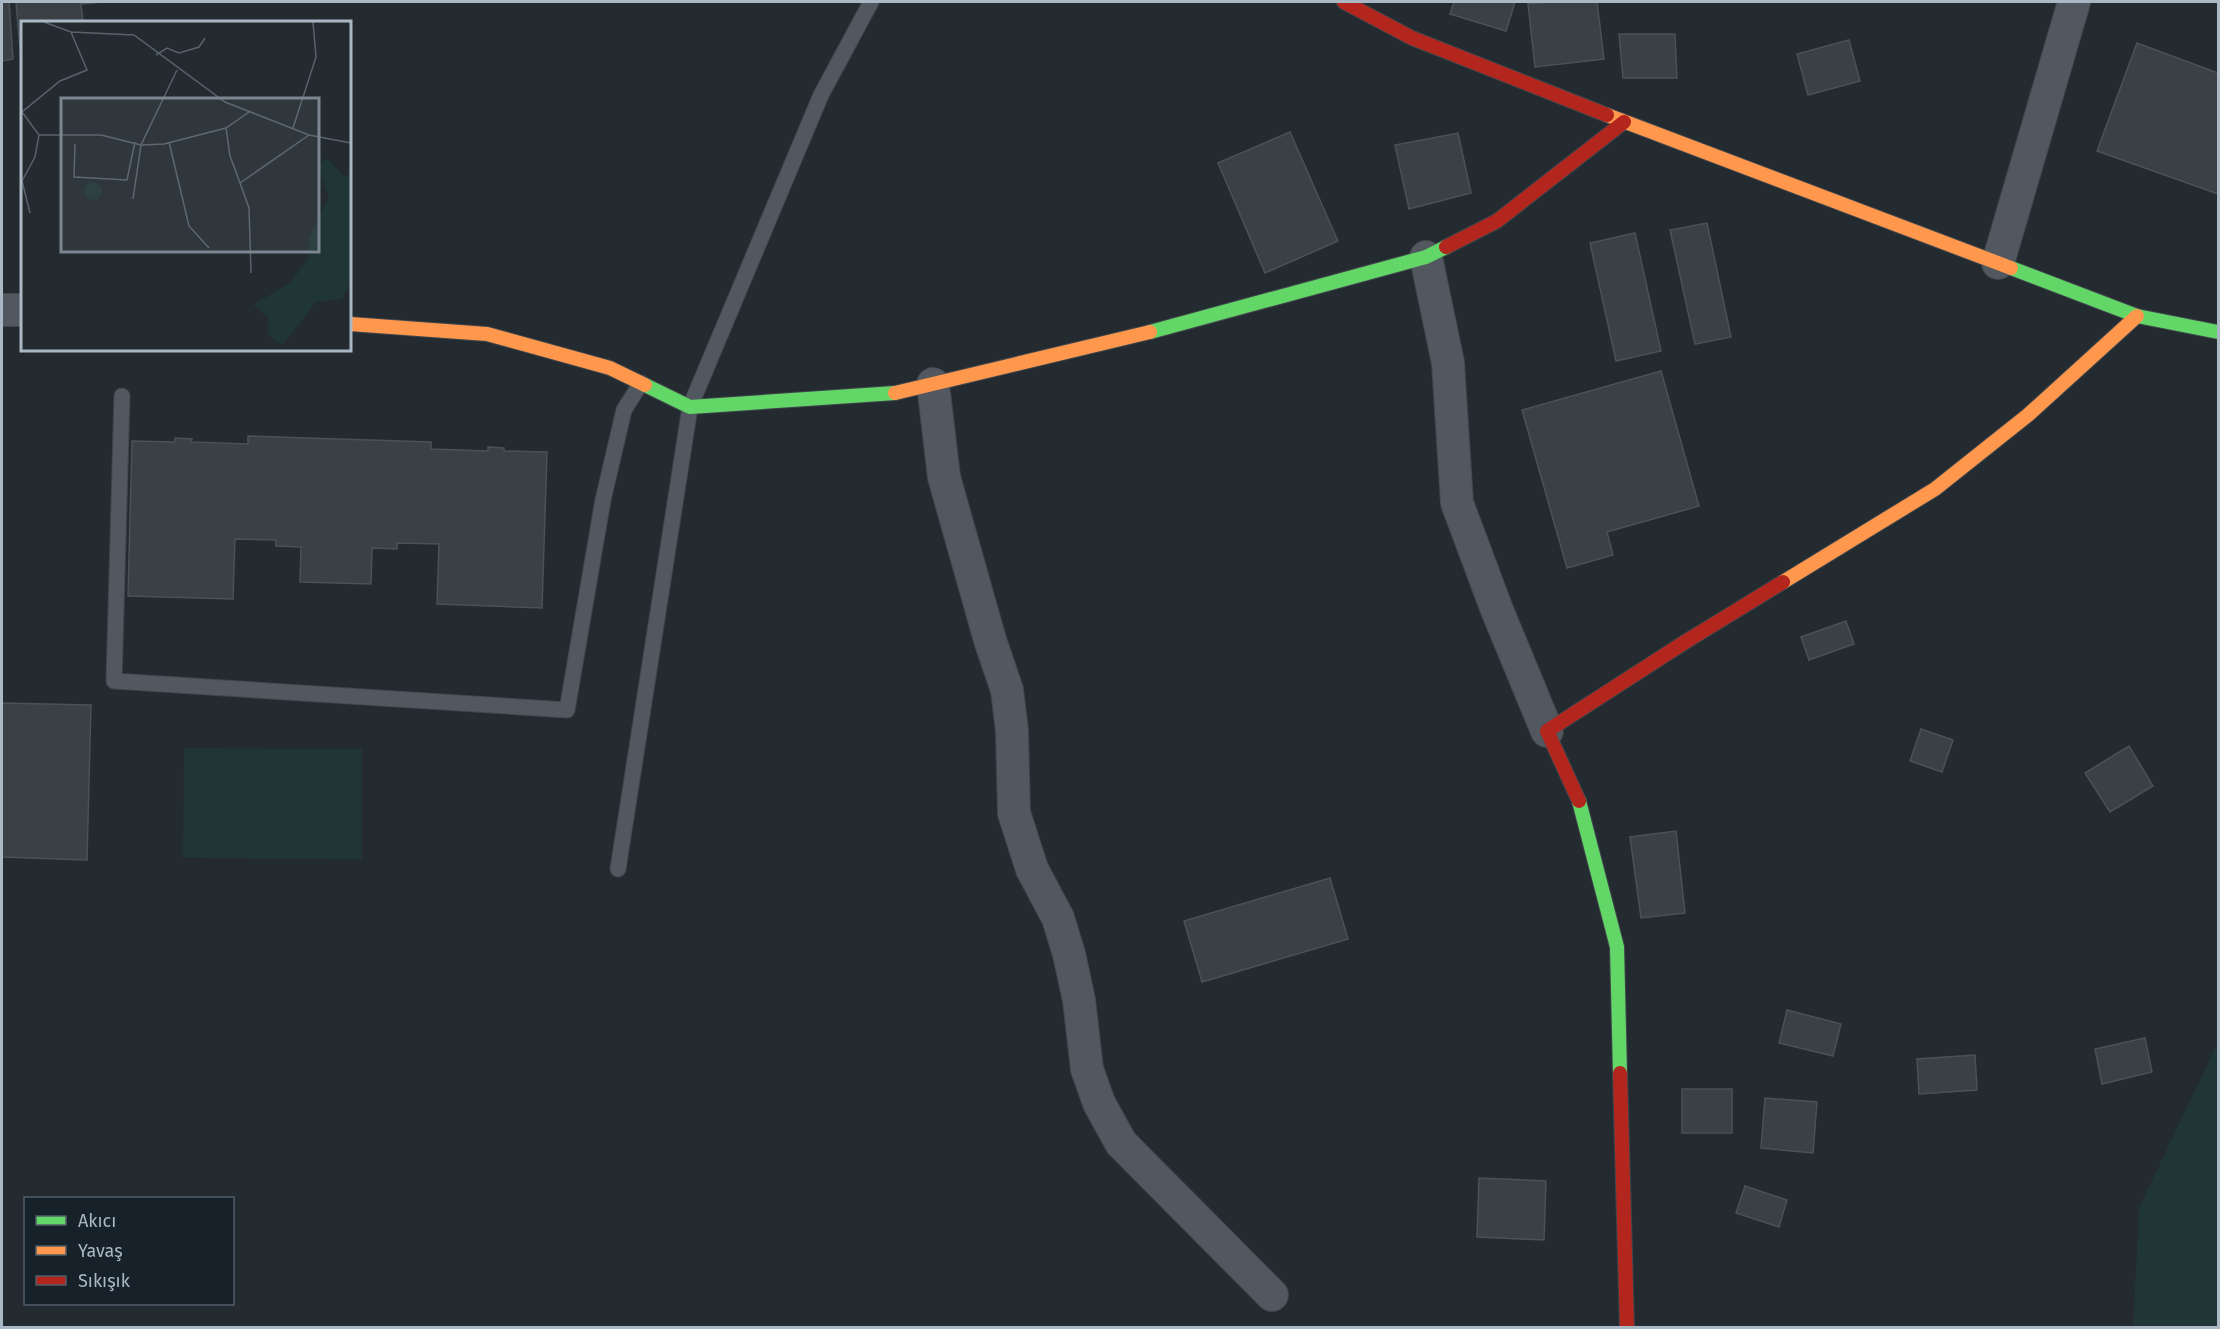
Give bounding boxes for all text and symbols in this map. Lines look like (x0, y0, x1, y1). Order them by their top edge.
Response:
inset map (21, 21, 351, 351)
legend (24, 1197, 234, 1305)
text: Akıcı (78, 1210, 116, 1232)
text: Yavaş (78, 1240, 123, 1262)
text: Sıkışık (78, 1270, 131, 1292)

